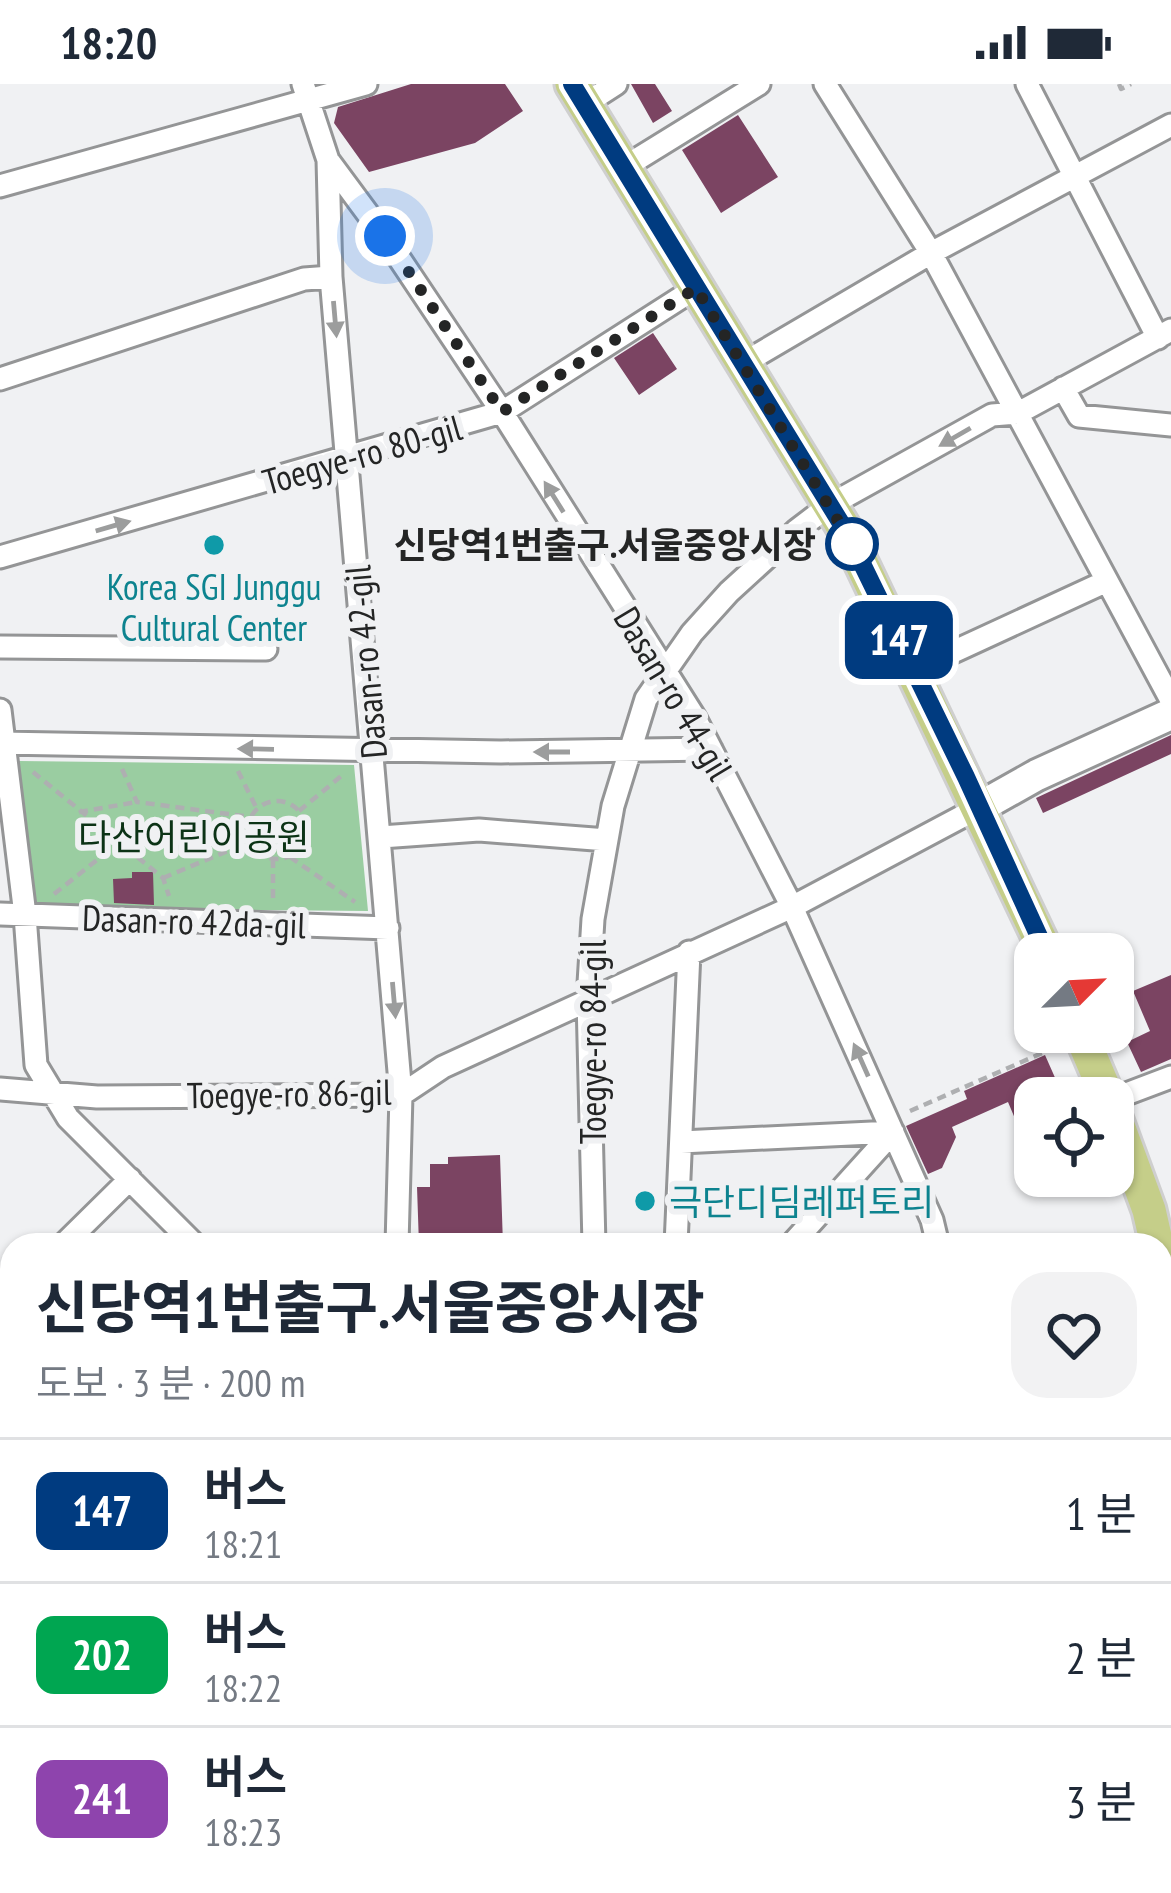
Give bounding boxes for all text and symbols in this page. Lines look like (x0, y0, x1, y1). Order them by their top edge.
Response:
text: 18:20 (60, 13, 157, 71)
your location (355, 206, 415, 266)
one-way arrow (325, 301, 344, 338)
street label: Toegye-ro 80-gil (257, 403, 467, 505)
one-way arrow (938, 425, 971, 446)
one-way arrow (544, 481, 566, 513)
one-way arrow (94, 515, 131, 534)
marker: 신당역1번출구.서울중앙시장 (827, 519, 877, 569)
place label: 신당역1번출구.서울중앙시장 (394, 521, 816, 568)
marker: Korea SGI Junggu Cultural Center (201, 532, 227, 558)
place label: Korea SGI Junggu Cultural Center (107, 563, 321, 651)
street label: Dasan-ro 42-gil (333, 563, 397, 761)
street label: Dasan-ro 44-gil (604, 598, 744, 789)
line badge: 147 (830, 601, 968, 679)
text: 147 (869, 612, 929, 667)
one-way arrow (236, 739, 274, 758)
one-way arrow (532, 742, 570, 762)
park label: 다산어린이공원 (78, 813, 310, 860)
street label: Dasan-ro 42da-gil (81, 894, 307, 948)
north arrow (1014, 933, 1134, 1053)
map controls (1014, 933, 1134, 1197)
street label: Toegye-ro 84-gil (569, 939, 616, 1144)
one-way arrow (384, 982, 403, 1019)
one-way arrow (850, 1042, 870, 1077)
street label: Toegye-ro 86-gil (186, 1068, 392, 1118)
button: locate (1014, 1077, 1134, 1197)
place label: 극단디딤레퍼토리 (669, 1178, 934, 1225)
marker: 극단디딤레퍼토리 (632, 1188, 658, 1214)
text: 신당역1번출구.서울중앙시장 (36, 1270, 705, 1344)
button: heart (1011, 1272, 1137, 1398)
text: 도보 · 3 분 · 200 m (36, 1357, 305, 1408)
text: 버스 (204, 1459, 287, 1517)
text: 147 (72, 1483, 132, 1538)
text: 1 분 (1066, 1484, 1137, 1542)
text: 18:21 (204, 1518, 282, 1569)
text: 버스 (204, 1603, 287, 1661)
text: 202 (72, 1627, 132, 1682)
text: 2 분 (1066, 1628, 1137, 1686)
text: 18:22 (204, 1662, 282, 1713)
text: 버스 (204, 1747, 287, 1805)
text: 241 (72, 1771, 132, 1826)
text: 3 분 (1066, 1772, 1137, 1830)
text: 18:23 (204, 1806, 282, 1857)

